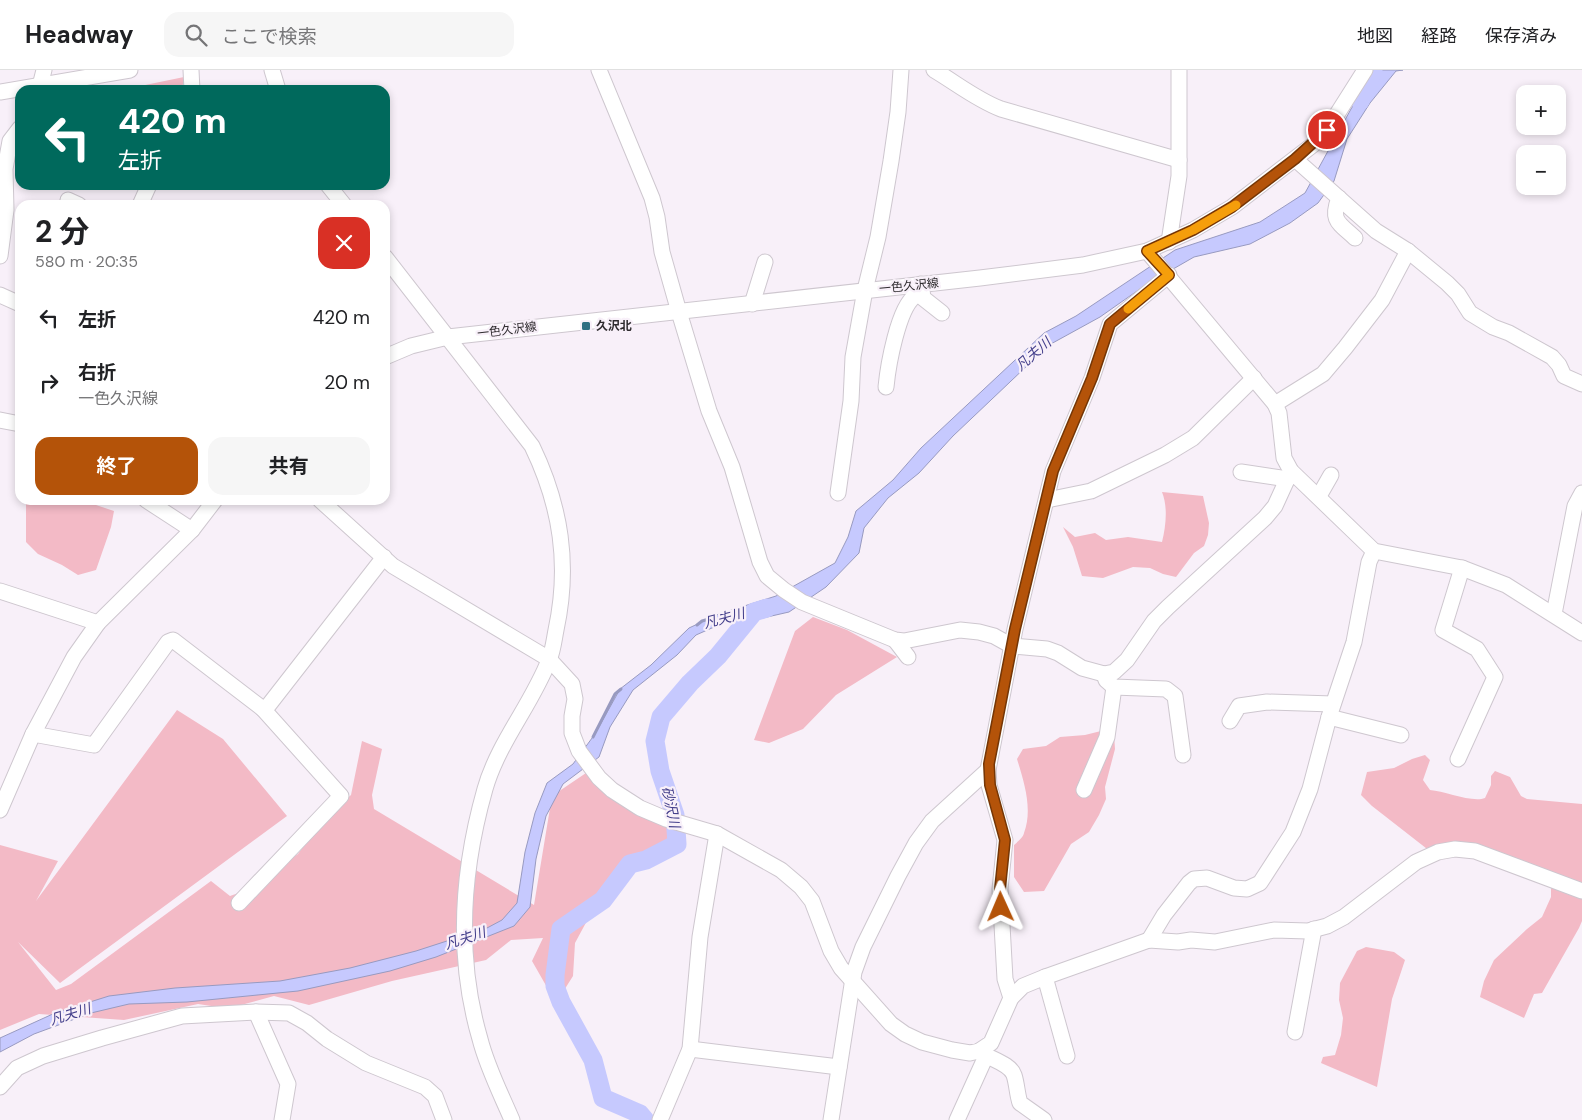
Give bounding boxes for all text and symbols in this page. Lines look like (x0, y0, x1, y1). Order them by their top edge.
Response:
search box (164, 12, 514, 57)
text: Headway (25, 19, 134, 50)
icon: search (182, 21, 210, 49)
text: ここで検索 (222, 24, 317, 49)
text: 地図 (1357, 24, 1393, 48)
text: 経路 (1421, 24, 1457, 48)
text: 保存済み (1485, 24, 1557, 48)
map controls (1516, 85, 1566, 195)
button: + (1516, 85, 1566, 135)
text: 420 m (118, 98, 227, 144)
icon: left (35, 105, 100, 170)
pin (1306, 109, 1348, 151)
icon: arrive (1313, 116, 1341, 144)
button: − (1516, 145, 1566, 195)
text: 左折 (118, 146, 162, 175)
text: 2 分 (35, 212, 89, 251)
button: close (318, 217, 370, 269)
text: 580 m · 20:35 (35, 251, 138, 272)
street label: 一色久沢線 (878, 275, 940, 297)
icon: left (35, 304, 63, 332)
text: 420 m (313, 305, 370, 330)
text: 左折 (78, 307, 116, 332)
street label: 一色久沢線 (476, 318, 538, 342)
place label: 久沢北 (596, 318, 632, 334)
marker: 久沢北 (580, 320, 592, 332)
water label: 凡夫川 (1011, 332, 1056, 375)
text: 右折 (78, 360, 116, 385)
icon: right (35, 369, 63, 397)
text: 20 m (324, 370, 370, 395)
text: 一色久沢線 (78, 388, 158, 409)
button: 終了 (35, 437, 198, 495)
button: 共有 (208, 437, 370, 495)
water label: 凡夫川 (701, 603, 749, 632)
water label: 砂沢川 (658, 785, 685, 831)
position arrow (974, 880, 1026, 932)
water label: 凡夫川 (442, 922, 490, 953)
water label: 凡夫川 (47, 999, 95, 1029)

